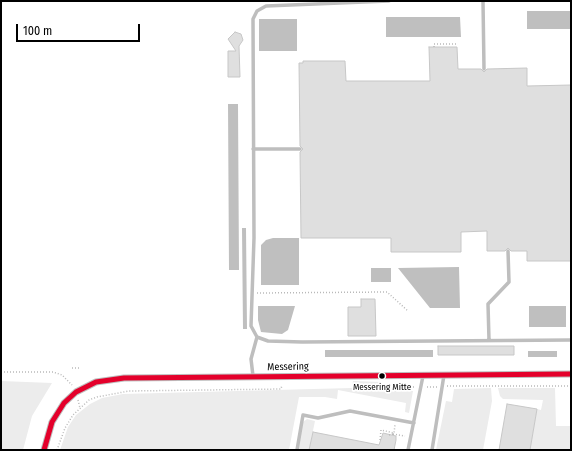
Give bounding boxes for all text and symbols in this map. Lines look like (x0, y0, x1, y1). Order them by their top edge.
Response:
scale bar (18, 16, 142, 42)
text: 100 m (23, 24, 52, 38)
street label: Messering (267, 361, 309, 373)
marker: Messering Mitte (377, 371, 387, 381)
place label: Messering Mitte (353, 382, 411, 392)

